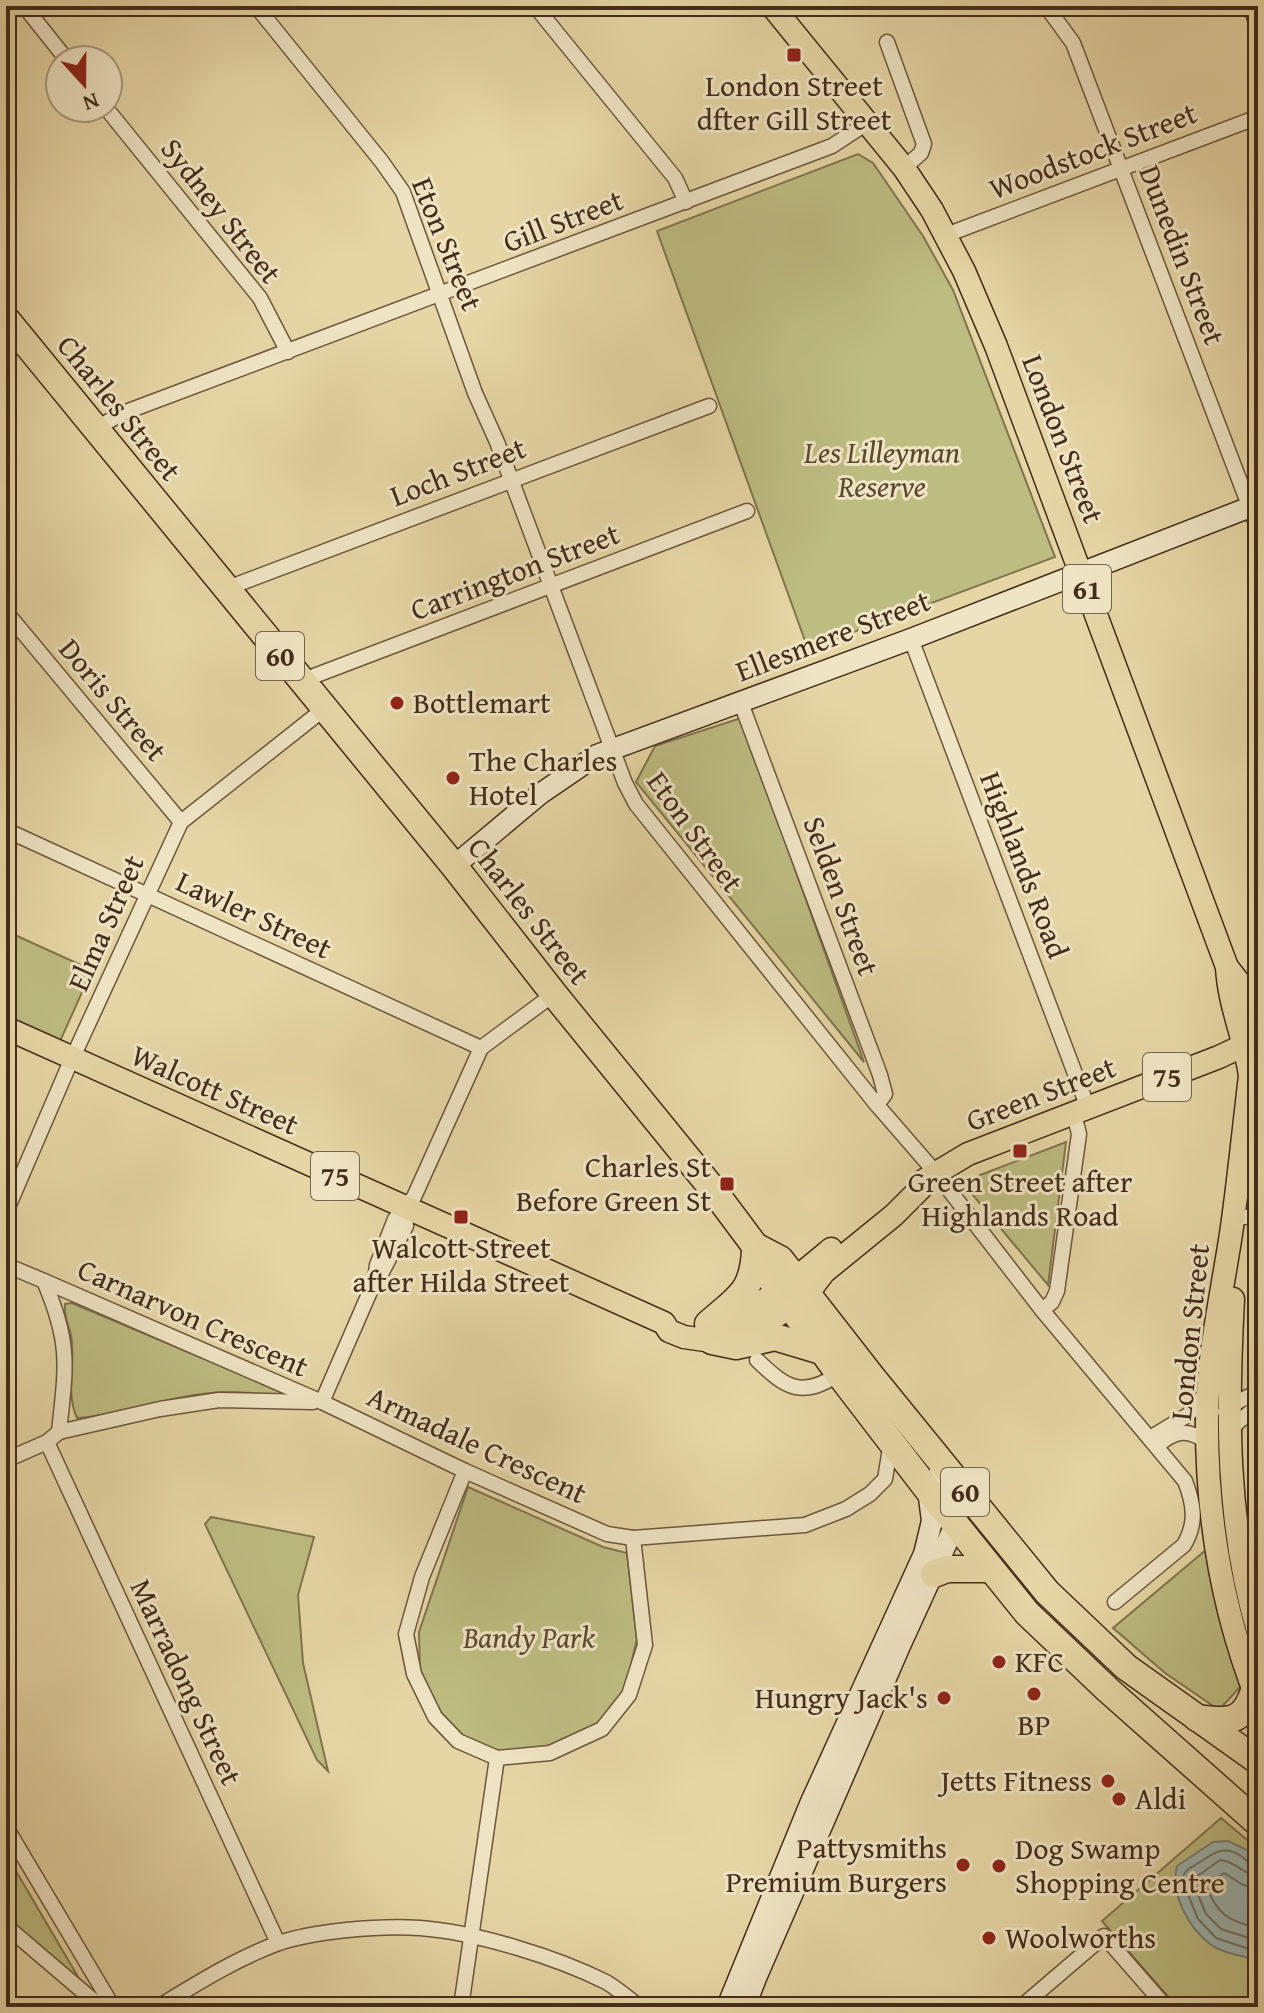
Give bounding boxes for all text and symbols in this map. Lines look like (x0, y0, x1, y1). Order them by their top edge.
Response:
north arrow (44, 44, 124, 124)
marker: London Street dfter Gill Street (785, 46, 803, 64)
place label: London Street dfter Gill Street (697, 63, 892, 141)
text: N (78, 85, 104, 120)
street label: Woodstock Street (982, 90, 1203, 210)
street label: Sydney Street (151, 128, 293, 293)
street label: Dunedin Street (1129, 158, 1238, 351)
street label: Eton Street (401, 170, 495, 317)
street label: Gill Street (496, 177, 629, 263)
street label: Charles Street (47, 325, 193, 490)
street label: London Street (1012, 348, 1116, 530)
street label: Loch Street (383, 425, 532, 517)
park label: Les Lilleyman Reserve (803, 430, 960, 508)
street label: Carrington Street (404, 511, 626, 631)
road number: 61 (1063, 565, 1111, 613)
street label: Ellesmere Street (729, 578, 937, 692)
street label: Doris Street (49, 628, 179, 771)
road number: 60 (256, 632, 304, 680)
place label: Bottlemart (413, 680, 551, 724)
marker: Bottlemart (388, 694, 406, 712)
place label: The Charles Hotel (469, 738, 617, 816)
street label: Eton Street (637, 762, 755, 901)
street label: Highlands Road (969, 765, 1081, 964)
marker: The Charles Hotel (444, 769, 462, 787)
street label: Selden Street (793, 810, 891, 982)
street label: Charles Street (458, 827, 602, 994)
street label: Elma Street (56, 847, 155, 998)
street label: Lawler Street (169, 859, 340, 969)
street label: Walcott Street (125, 1033, 307, 1146)
street label: Green Street (959, 1044, 1122, 1142)
road number: 75 (1143, 1053, 1191, 1101)
marker: Green Street after Highlands Road (1011, 1142, 1029, 1160)
place label: Charles St Before Green St (516, 1144, 711, 1222)
road number: 75 (311, 1152, 359, 1200)
place label: Green Street after Highlands Road (908, 1159, 1132, 1237)
marker: Charles St Before Green St (718, 1175, 736, 1193)
marker: Walcott Street after Hilda Street (452, 1208, 470, 1226)
place label: Walcott Street after Hilda Street (353, 1225, 570, 1303)
street label: London Street (1158, 1241, 1220, 1422)
street label: Carnarvon Crescent (71, 1246, 316, 1388)
street label: Armadale Crescent (360, 1374, 595, 1514)
road number: 60 (941, 1468, 989, 1516)
street label: Marradong Street (120, 1571, 254, 1792)
park label: Bandy Park (462, 1615, 595, 1659)
place label: KFC (1015, 1639, 1064, 1683)
marker: KFC (990, 1653, 1008, 1671)
place label: Hungry Jack's (755, 1675, 928, 1719)
marker: BP (1025, 1685, 1043, 1703)
marker: Hungry Jack's (935, 1689, 953, 1707)
place label: BP (1017, 1702, 1051, 1746)
place label: Jetts Fitness (936, 1758, 1092, 1802)
marker: Jetts Fitness (1099, 1772, 1117, 1790)
place label: Aldi (1135, 1776, 1186, 1820)
marker: Aldi (1110, 1790, 1128, 1808)
place label: Pattysmiths Premium Burgers (726, 1825, 947, 1903)
place label: Dog Swamp Shopping Centre (1015, 1826, 1225, 1904)
marker: Pattysmiths Premium Burgers (954, 1856, 972, 1874)
marker: Dog Swamp Shopping Centre (990, 1857, 1008, 1875)
place label: Woolworths (1005, 1915, 1156, 1959)
marker: Woolworths (980, 1929, 998, 1947)

